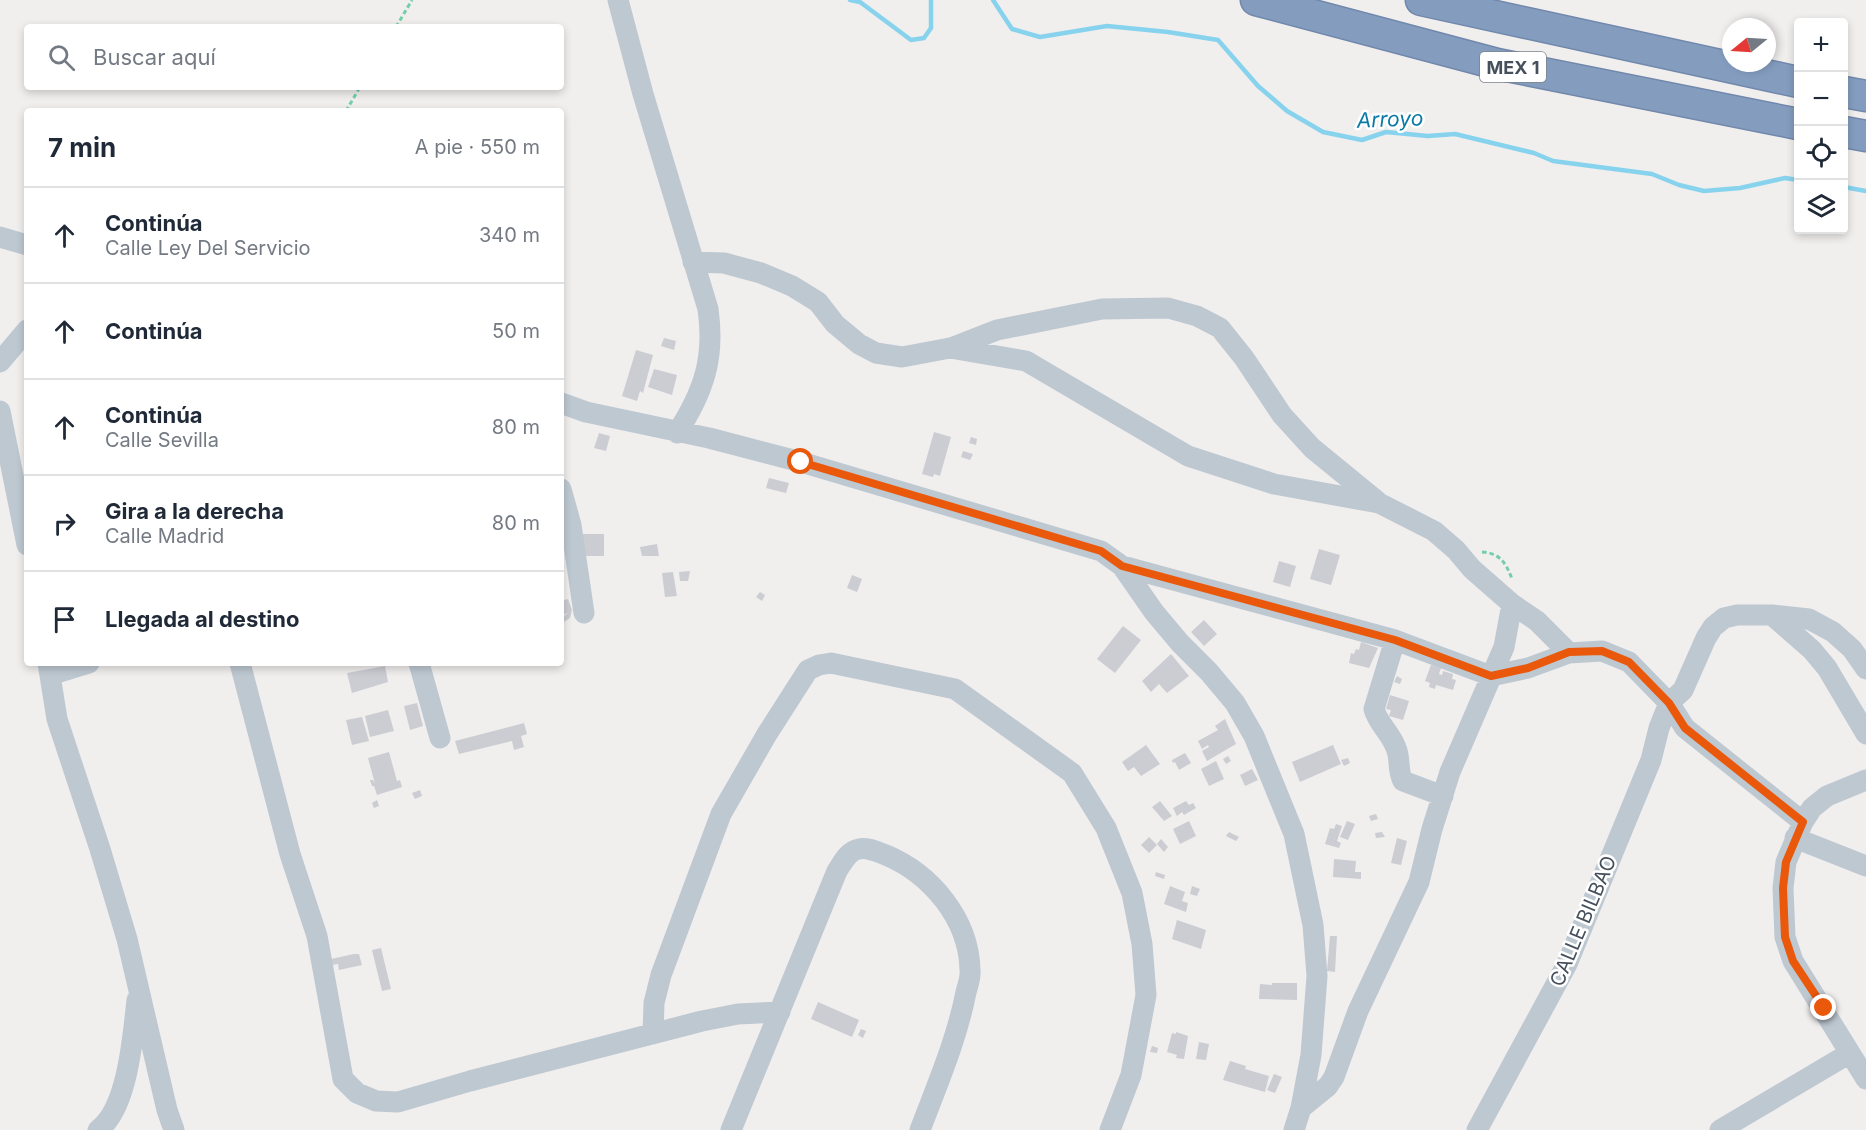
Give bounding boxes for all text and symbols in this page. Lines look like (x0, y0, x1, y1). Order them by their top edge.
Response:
north arrow (1722, 18, 1776, 72)
map controls (1794, 18, 1848, 234)
button: + (1794, 18, 1848, 72)
search box (24, 24, 564, 90)
icon: search (45, 41, 78, 74)
text: Buscar aquí (93, 44, 216, 70)
road number: MEX 1 (1480, 52, 1546, 82)
button: − (1794, 72, 1848, 126)
water label: Arroyo (1355, 105, 1424, 133)
button: locate (1794, 126, 1848, 180)
text: 7 min (48, 132, 116, 163)
text: A pie · 550 m (415, 135, 540, 159)
button: layers (1794, 180, 1848, 234)
text: Continúa (105, 210, 203, 236)
icon: ahead (48, 219, 81, 252)
text: 340 m (479, 223, 540, 247)
text: Calle Ley Del Servicio (105, 236, 311, 260)
icon: ahead (48, 315, 81, 348)
text: Continúa (105, 318, 203, 344)
text: 50 m (492, 319, 540, 343)
text: Continúa (105, 402, 203, 428)
icon: ahead (48, 411, 81, 444)
text: 80 m (492, 415, 540, 439)
text: Calle Sevilla (105, 428, 219, 452)
route start (787, 448, 813, 474)
text: Gira a la derecha (105, 498, 284, 524)
icon: right (48, 507, 81, 540)
text: 80 m (492, 511, 540, 535)
text: Calle Madrid (105, 524, 224, 548)
icon: arrive (48, 603, 81, 636)
text: Llegada al destino (105, 606, 299, 632)
street label: CALLE BILBAO (1545, 852, 1621, 990)
route end (1810, 994, 1836, 1020)

